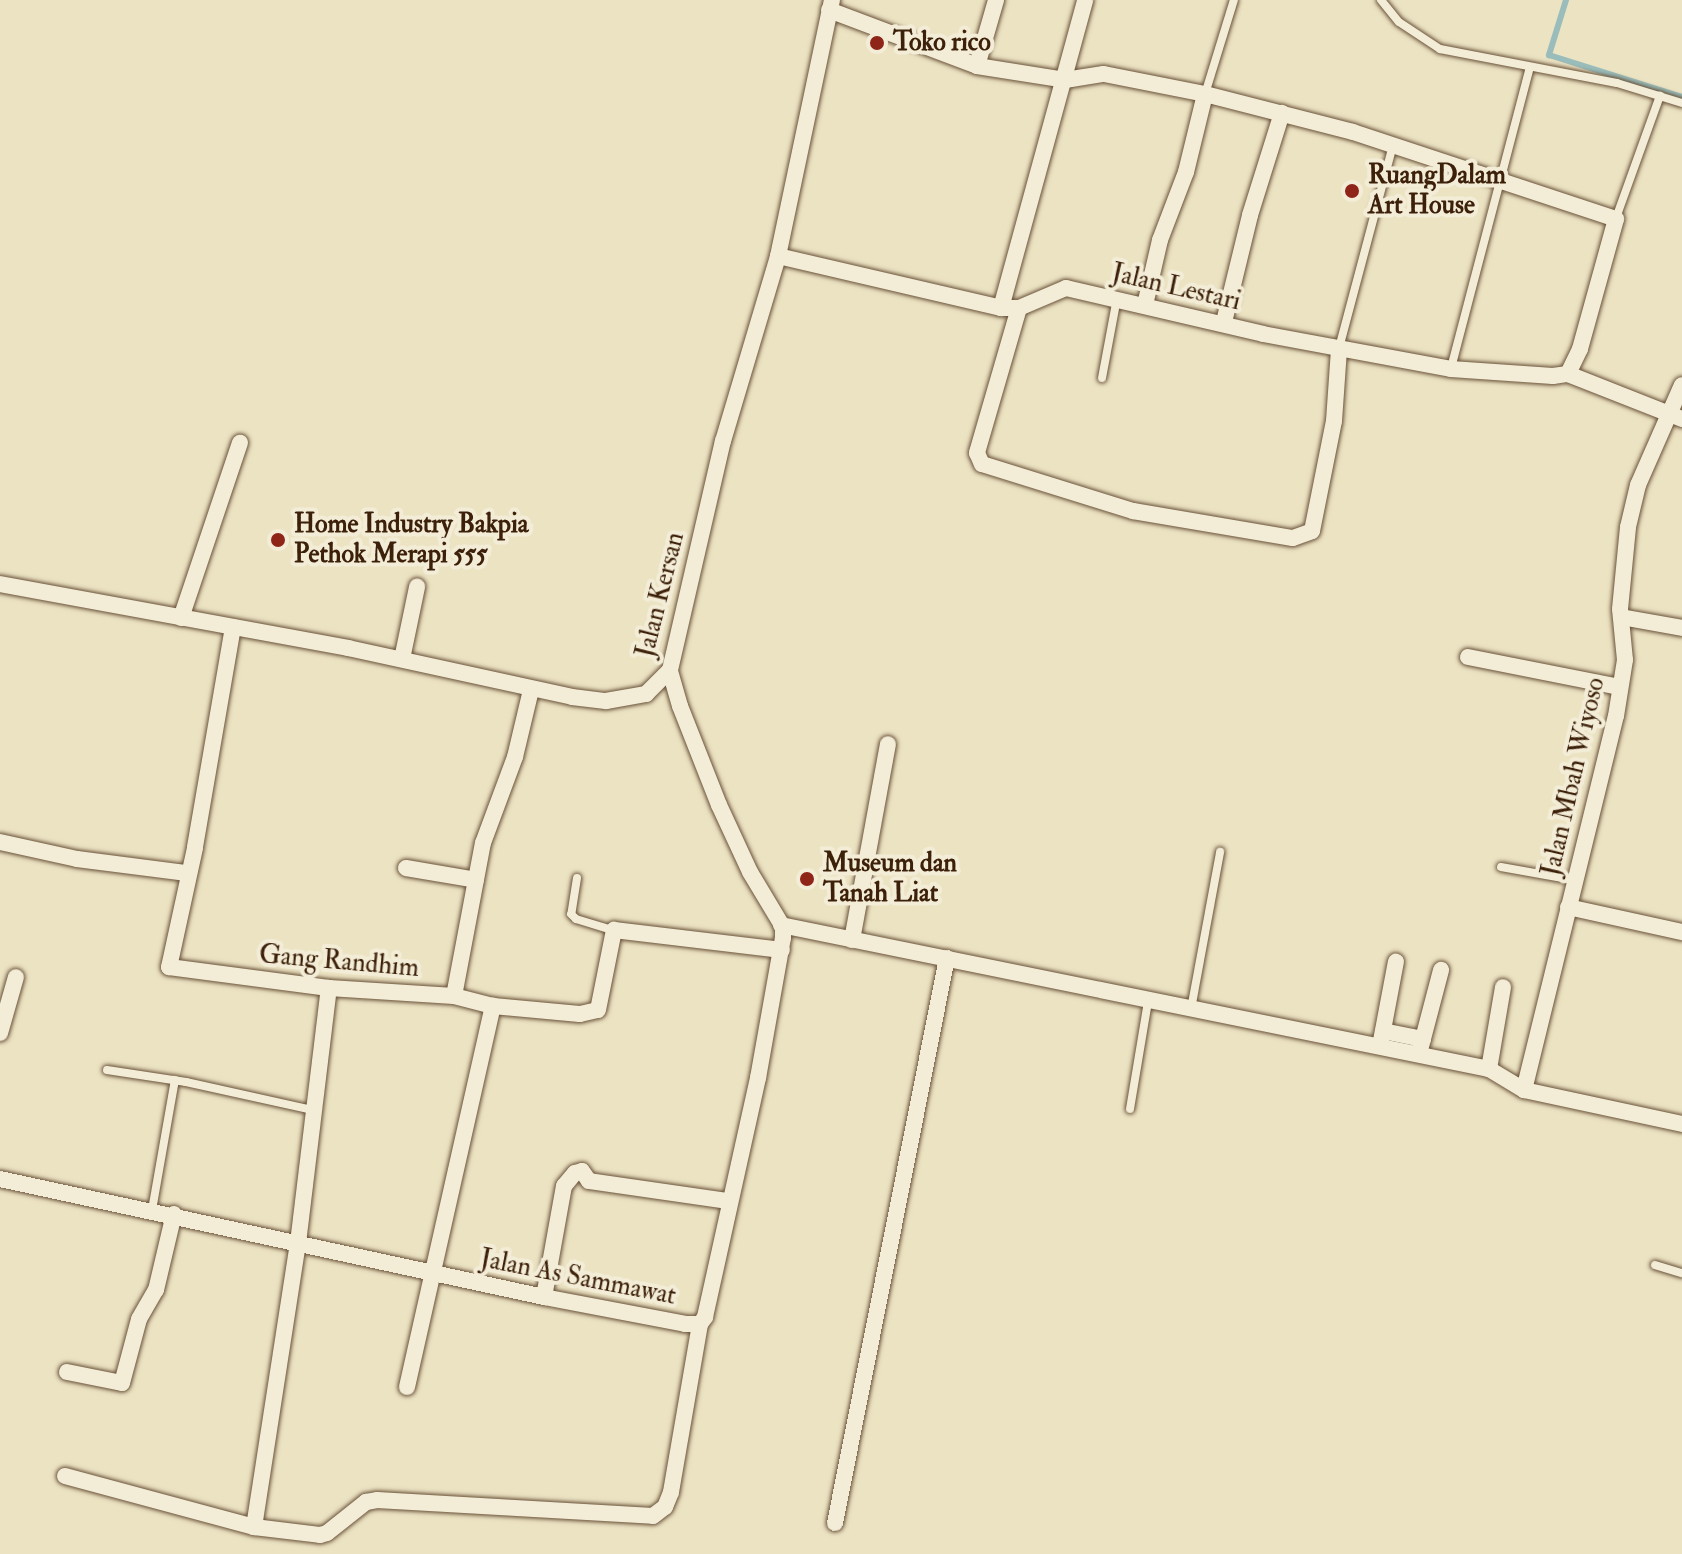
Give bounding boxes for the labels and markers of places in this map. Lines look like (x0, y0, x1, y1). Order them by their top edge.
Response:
place label: Toko rico (893, 27, 991, 59)
marker: Toko rico (868, 34, 886, 52)
place label: RuangDalam Art House (1368, 160, 1506, 222)
marker: RuangDalam Art House (1343, 182, 1361, 200)
place label: Home Industry Bakpia Pethok Merapi 555 (294, 509, 529, 570)
marker: Home Industry Bakpia Pethok Merapi 555 (269, 531, 287, 549)
place label: Museum dan Tanah Liat (823, 848, 957, 910)
marker: Museum dan Tanah Liat (798, 870, 816, 888)

